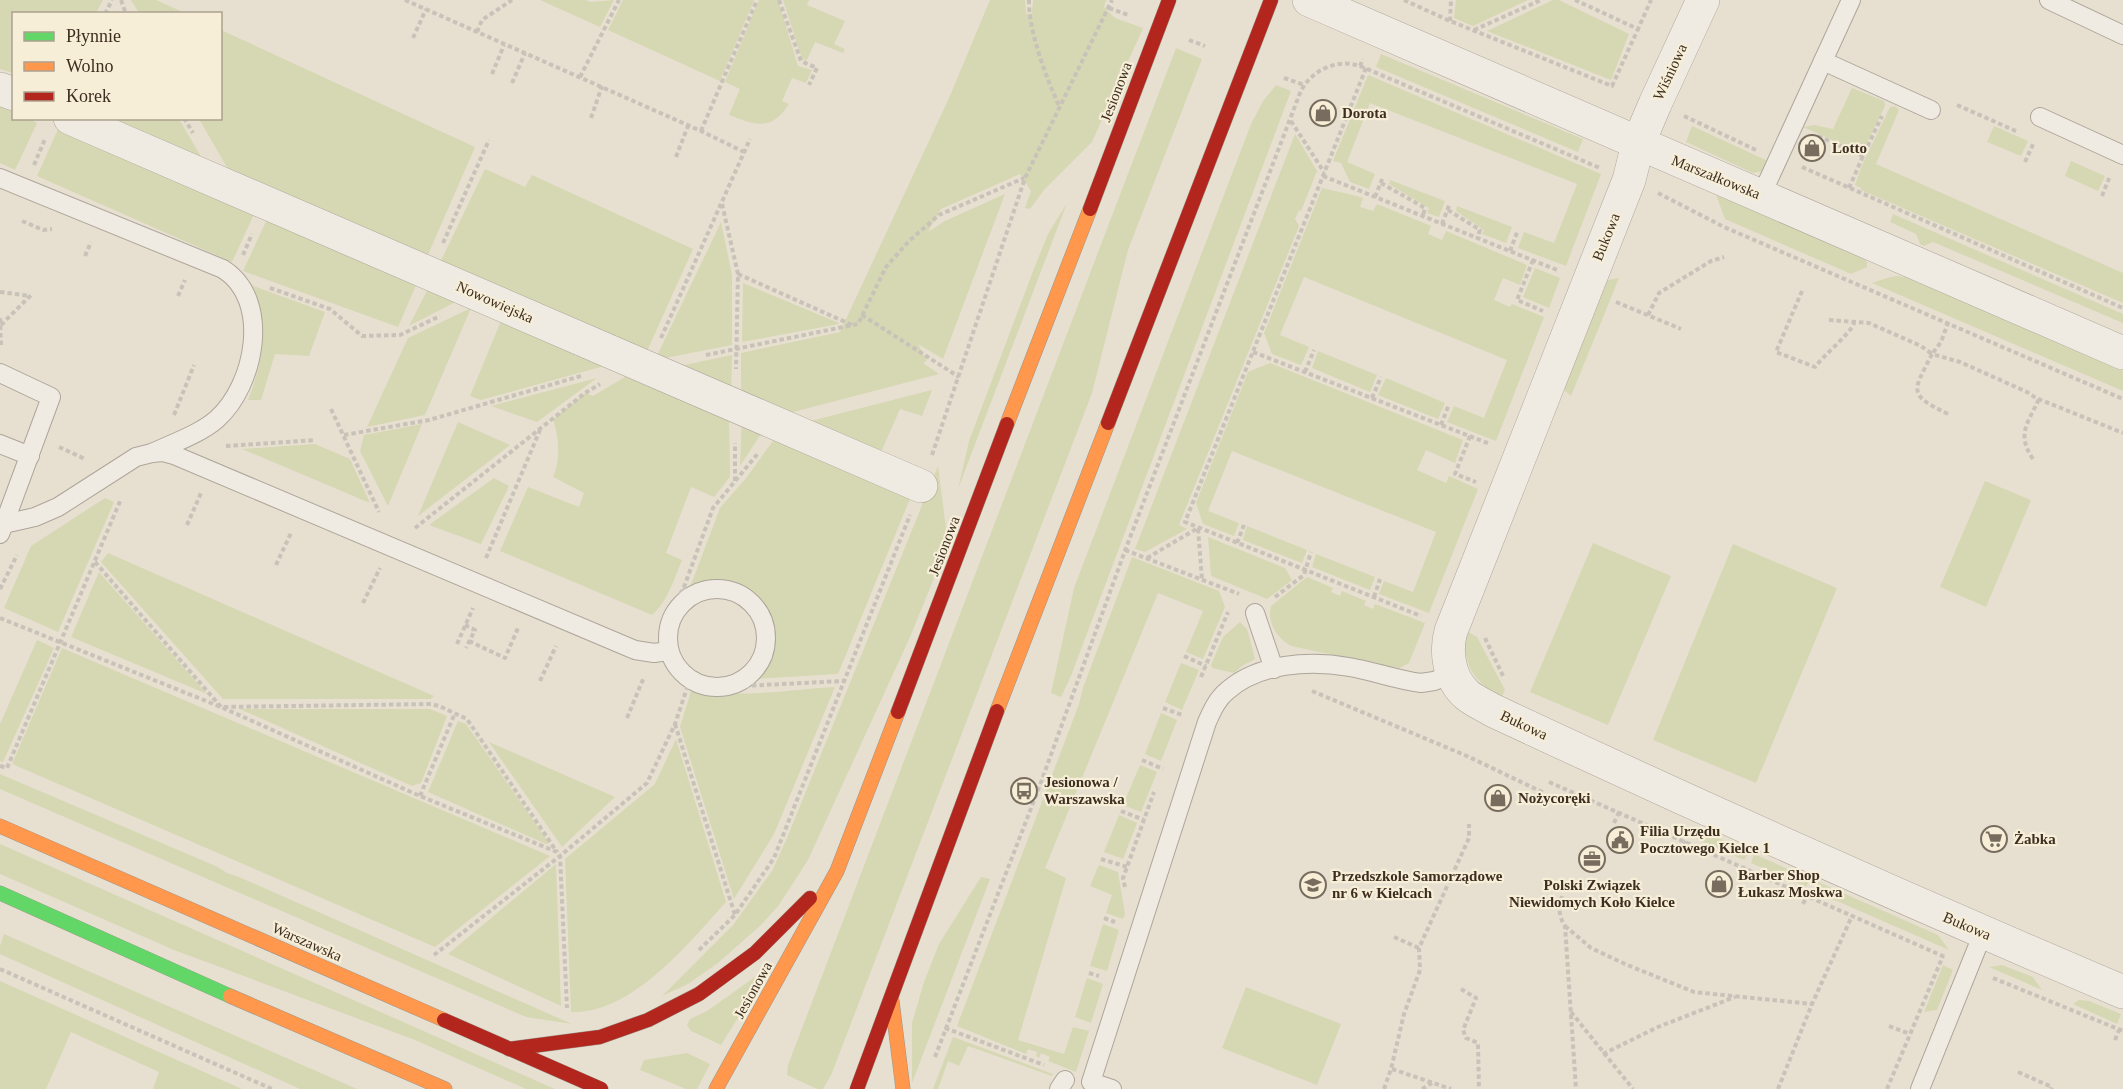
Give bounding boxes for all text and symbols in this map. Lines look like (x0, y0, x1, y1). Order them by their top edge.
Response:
legend (12, 12, 222, 120)
text: Płynnie (66, 26, 121, 46)
street label: Wiśniowa (1650, 41, 1690, 103)
text: Wolno (66, 56, 114, 76)
street label: Jesionowa (1097, 60, 1135, 124)
text: Korek (66, 86, 111, 106)
shop icon: Dorota (1308, 98, 1338, 128)
place label: Dorota (1342, 105, 1387, 121)
shop icon: Lotto (1797, 133, 1827, 163)
place label: Lotto (1832, 140, 1867, 156)
street label: Marszałkowska (1669, 152, 1763, 202)
street label: Bukowa (1589, 211, 1623, 263)
street label: Nowowiejska (454, 278, 536, 326)
street label: Jesionowa (925, 514, 963, 578)
street label: Bukowa (1498, 707, 1550, 743)
place label: Jesionowa / Warszawska (1044, 774, 1125, 807)
bus stop icon: Jesionowa / Warszawska (1009, 776, 1039, 806)
shop icon: Nożycoręki (1483, 783, 1513, 813)
place label: Nożycoręki (1518, 790, 1590, 806)
place label: Filia Urzędu Pocztowego Kielce 1 (1640, 823, 1770, 856)
supermarket icon: Żabka (1979, 824, 2009, 854)
public building icon: Filia Urzędu Pocztowego Kielce 1 (1605, 825, 1635, 855)
place label: Żabka (2014, 831, 2056, 847)
office icon: Polski Związek Niewidomych Koło Kielce (1577, 844, 1607, 874)
place label: Barber Shop Łukasz Moskwa (1738, 867, 1843, 900)
place label: Przedszkole Samorządowe nr 6 w Kielcach (1332, 868, 1503, 901)
shop icon: Barber Shop Łukasz Moskwa (1704, 869, 1734, 899)
school or university icon: Przedszkole Samorządowe nr 6 w Kielcach (1298, 870, 1328, 900)
place label: Polski Związek Niewidomych Koło Kielce (1509, 877, 1675, 910)
street label: Bukowa (1941, 909, 1993, 943)
street label: Warszawska (270, 920, 345, 965)
street label: Jesionowa (731, 958, 775, 1021)

